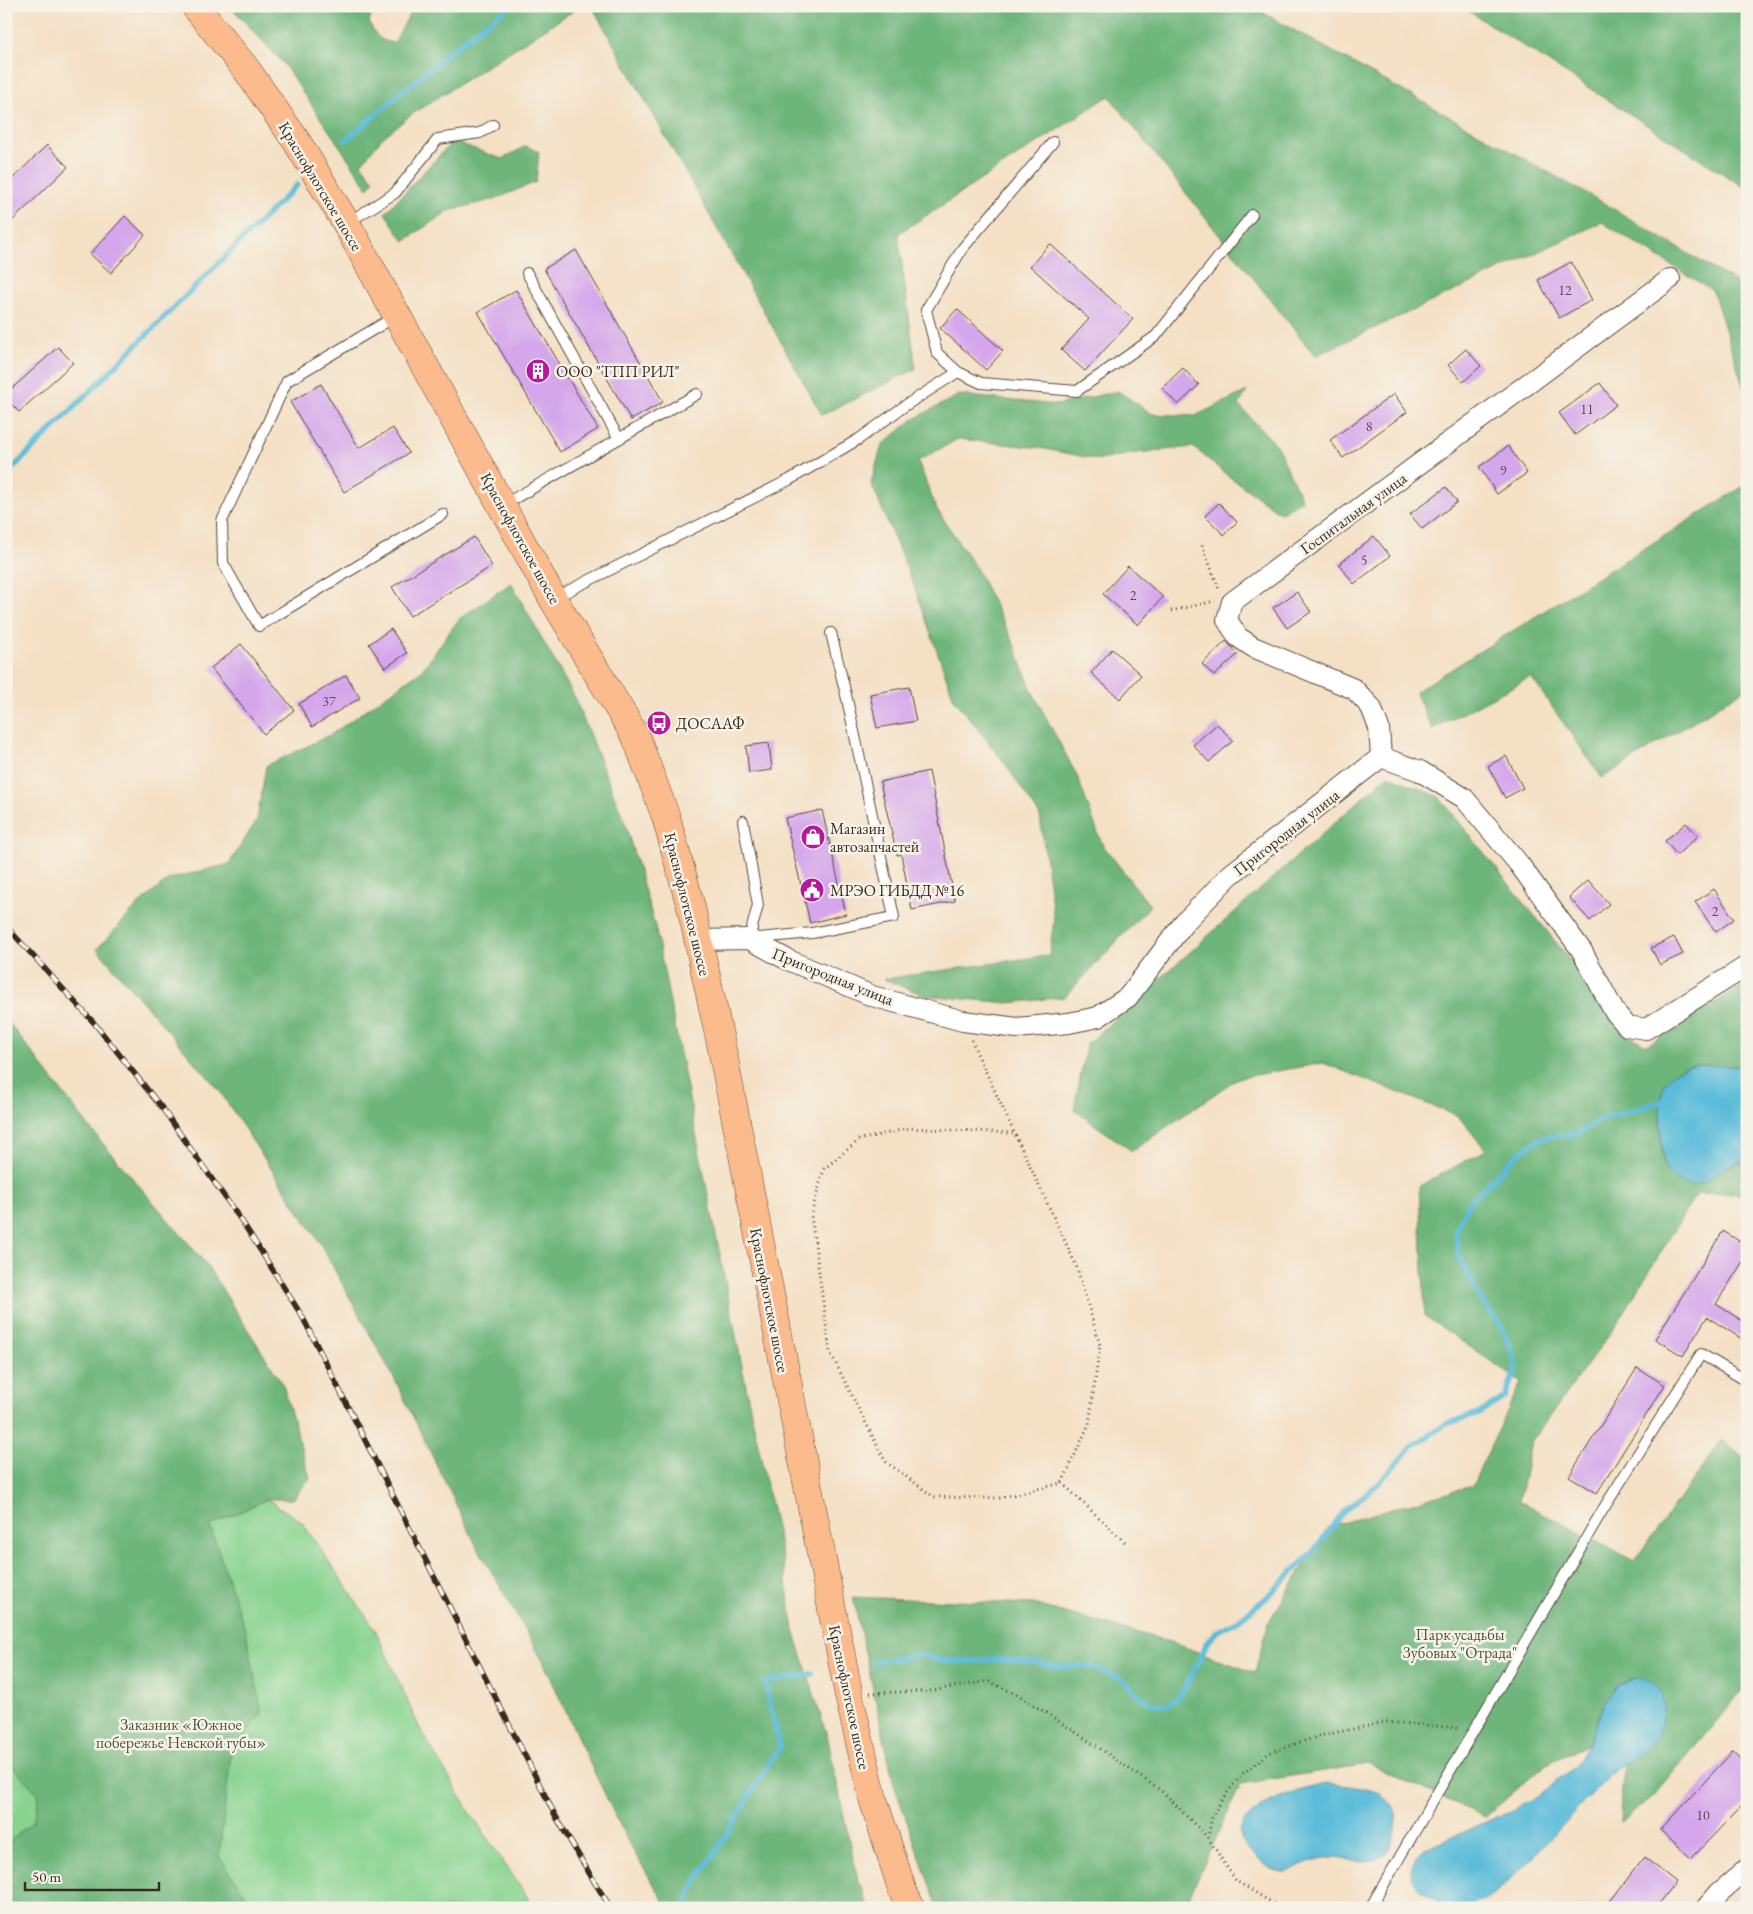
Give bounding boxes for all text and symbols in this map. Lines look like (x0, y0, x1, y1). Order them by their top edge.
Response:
street label: Краснофлотское шоссе (274, 118, 367, 255)
house number: 12 (1558, 281, 1572, 299)
building icon: ООО "ТПП РИЛ" (525, 358, 551, 384)
place label: ООО "ТПП РИЛ" (556, 361, 680, 382)
house number: 11 (1580, 400, 1594, 418)
house number: 8 (1366, 417, 1373, 435)
house number: 9 (1500, 461, 1507, 479)
street label: Госпитальная улица (1296, 467, 1411, 559)
street label: Краснофлотское шоссе (476, 469, 565, 608)
house number: 5 (1361, 551, 1367, 569)
house number: 2 (1130, 586, 1137, 604)
house number: 37 (322, 692, 336, 710)
bus stop icon: ДОСААФ (646, 710, 672, 736)
place label: ДОСААФ (676, 713, 745, 734)
street label: Пригородная улица (1229, 784, 1344, 880)
place label: Магазин автозапчастей (830, 818, 920, 857)
shop icon: Магазин автозапчастей (800, 824, 826, 850)
street label: Краснофлотское шоссе (660, 830, 716, 978)
public building icon: МРЭО ГИБДД №16 (799, 877, 825, 903)
place label: МРЭО ГИБДД №16 (830, 880, 965, 901)
house number: 2 (1712, 902, 1719, 920)
street label: Пригородная улица (769, 943, 897, 1011)
street label: Краснофлотское шоссе (745, 1226, 794, 1374)
street label: Краснофлотское шоссе (824, 1623, 875, 1771)
park label: Парк усадьбы Зубовых "Отрада" (1403, 1624, 1517, 1663)
park label: Заказник «Южное побережье Невской губы» (96, 1714, 266, 1753)
house number: 10 (1696, 1806, 1710, 1824)
scale bar (25, 1859, 159, 1891)
text: 50 m (32, 1867, 61, 1886)

